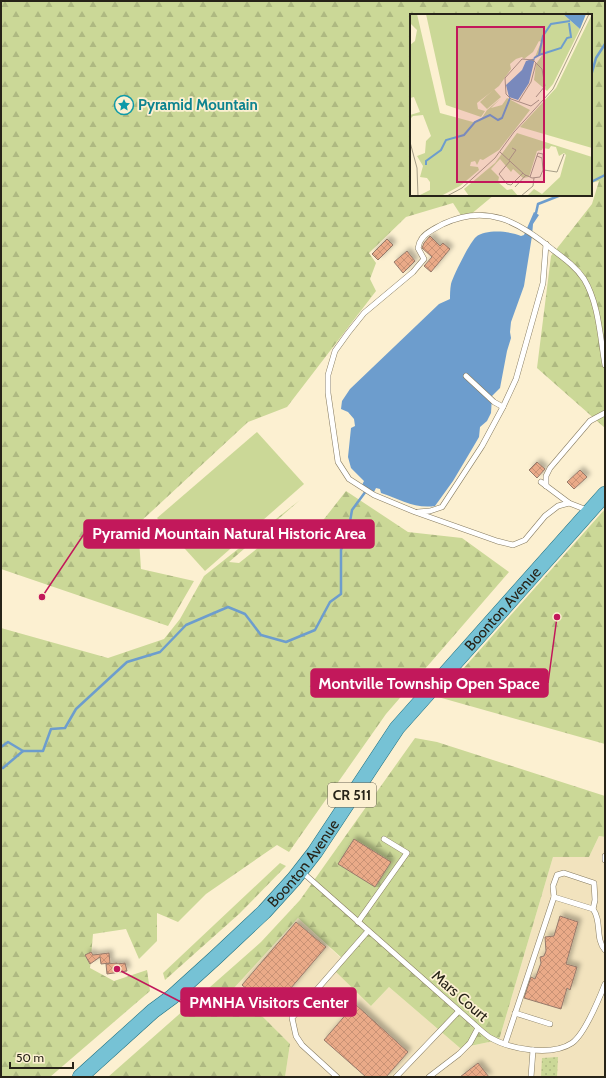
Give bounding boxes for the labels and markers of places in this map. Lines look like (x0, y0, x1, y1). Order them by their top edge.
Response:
place icon: Pyramid Mountain (113, 94, 135, 116)
place label: Pyramid Mountain (138, 96, 258, 114)
callout: Pyramid Mountain Natural Historic Area (84, 520, 374, 548)
callout: Montville Township Open Space (311, 669, 548, 697)
callout: PMNHA Visitors Center (181, 988, 356, 1016)

